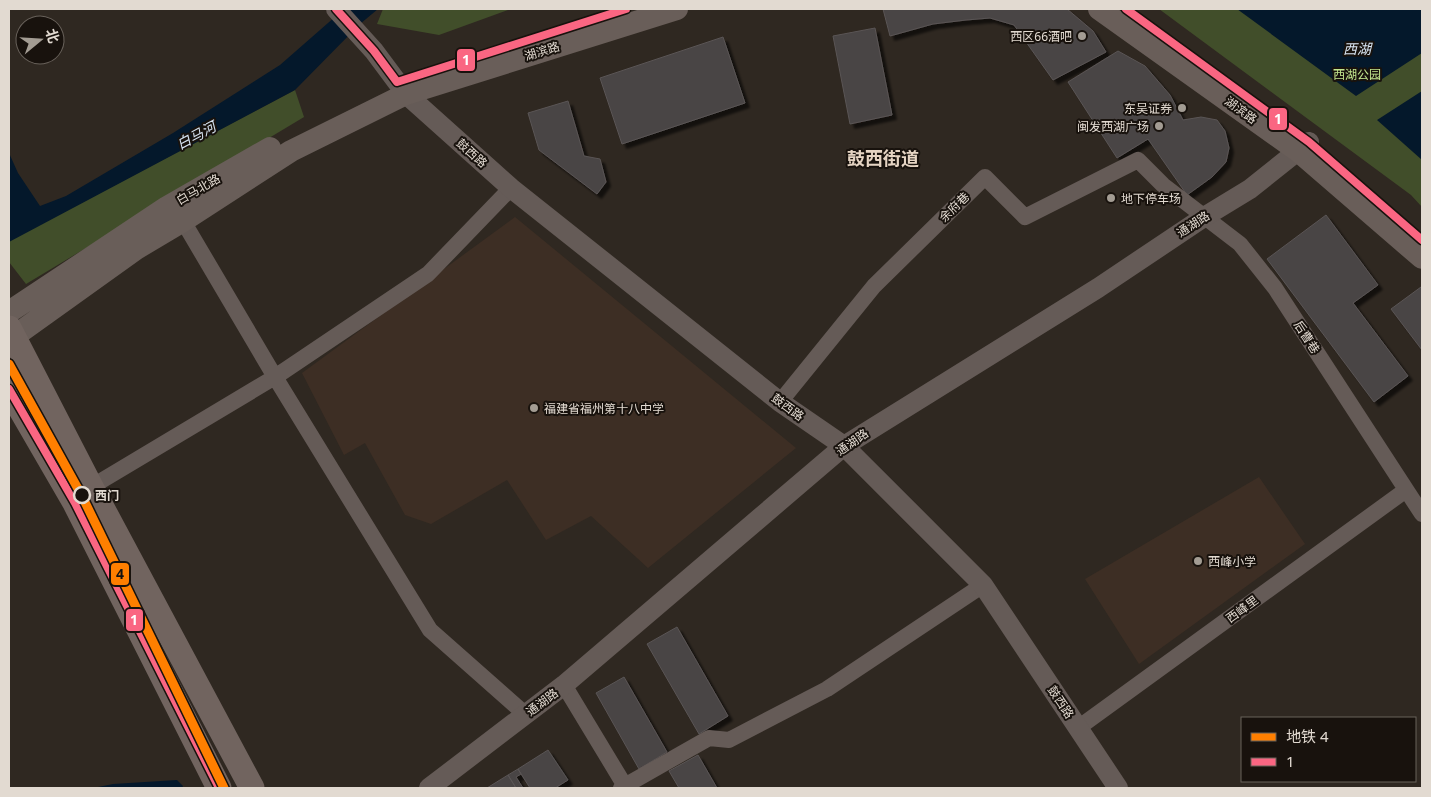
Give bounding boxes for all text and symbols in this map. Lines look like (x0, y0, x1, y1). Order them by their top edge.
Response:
north arrow (15, 15, 65, 65)
text: 北 (42, 26, 64, 45)
place label: 西区66酒吧 (1010, 28, 1072, 45)
marker: 西区66酒吧 (1076, 30, 1088, 42)
street label: 湖滨路 (522, 38, 562, 64)
water label: 西湖 (1343, 39, 1373, 58)
line badge: 1 (456, 48, 476, 72)
text: 1 (462, 50, 470, 69)
park label: 西湖公园 (1333, 66, 1381, 83)
street label: 湖滨路 (1221, 93, 1261, 127)
place label: 东吴证券 (1124, 100, 1172, 117)
marker: 东吴证券 (1176, 102, 1188, 114)
line badge: 1 (1268, 107, 1288, 131)
text: 1 (1274, 109, 1282, 128)
water label: 白马河 (173, 115, 222, 153)
place label: 闽发西湖广场 (1077, 118, 1149, 135)
marker: 闽发西湖广场 (1153, 120, 1165, 132)
street label: 鼓西路 (453, 135, 491, 171)
district label: 鼓西街道 (847, 146, 919, 170)
street label: 白马北路 (173, 170, 223, 208)
street label: 余府巷 (935, 188, 973, 226)
place label: 地下停车场 (1121, 190, 1181, 207)
marker: 地下停车场 (1105, 192, 1117, 204)
street label: 通湖路 (1173, 207, 1213, 241)
street label: 后曹巷 (1290, 317, 1324, 357)
street label: 鼓西路 (768, 390, 808, 424)
place label: 福建省福州第十八中学 (544, 400, 664, 417)
marker: 福建省福州第十八中学 (528, 402, 540, 414)
street label: 通湖路 (832, 425, 872, 459)
marker: 西门 (73, 486, 91, 504)
place label: 西门 (95, 487, 119, 504)
place label: 西峰小学 (1208, 553, 1256, 570)
marker: 西峰小学 (1192, 555, 1204, 567)
line badge: 4 (110, 562, 130, 586)
text: 4 (116, 564, 124, 583)
street label: 西峰里 (1222, 592, 1262, 626)
line badge: 1 (125, 608, 144, 632)
text: 1 (130, 610, 138, 629)
street label: 鼓西路 (1044, 682, 1078, 722)
street label: 通湖路 (523, 684, 561, 720)
legend (1241, 717, 1416, 782)
text: 地铁 4 (1286, 726, 1329, 746)
text: 1 (1286, 751, 1295, 771)

